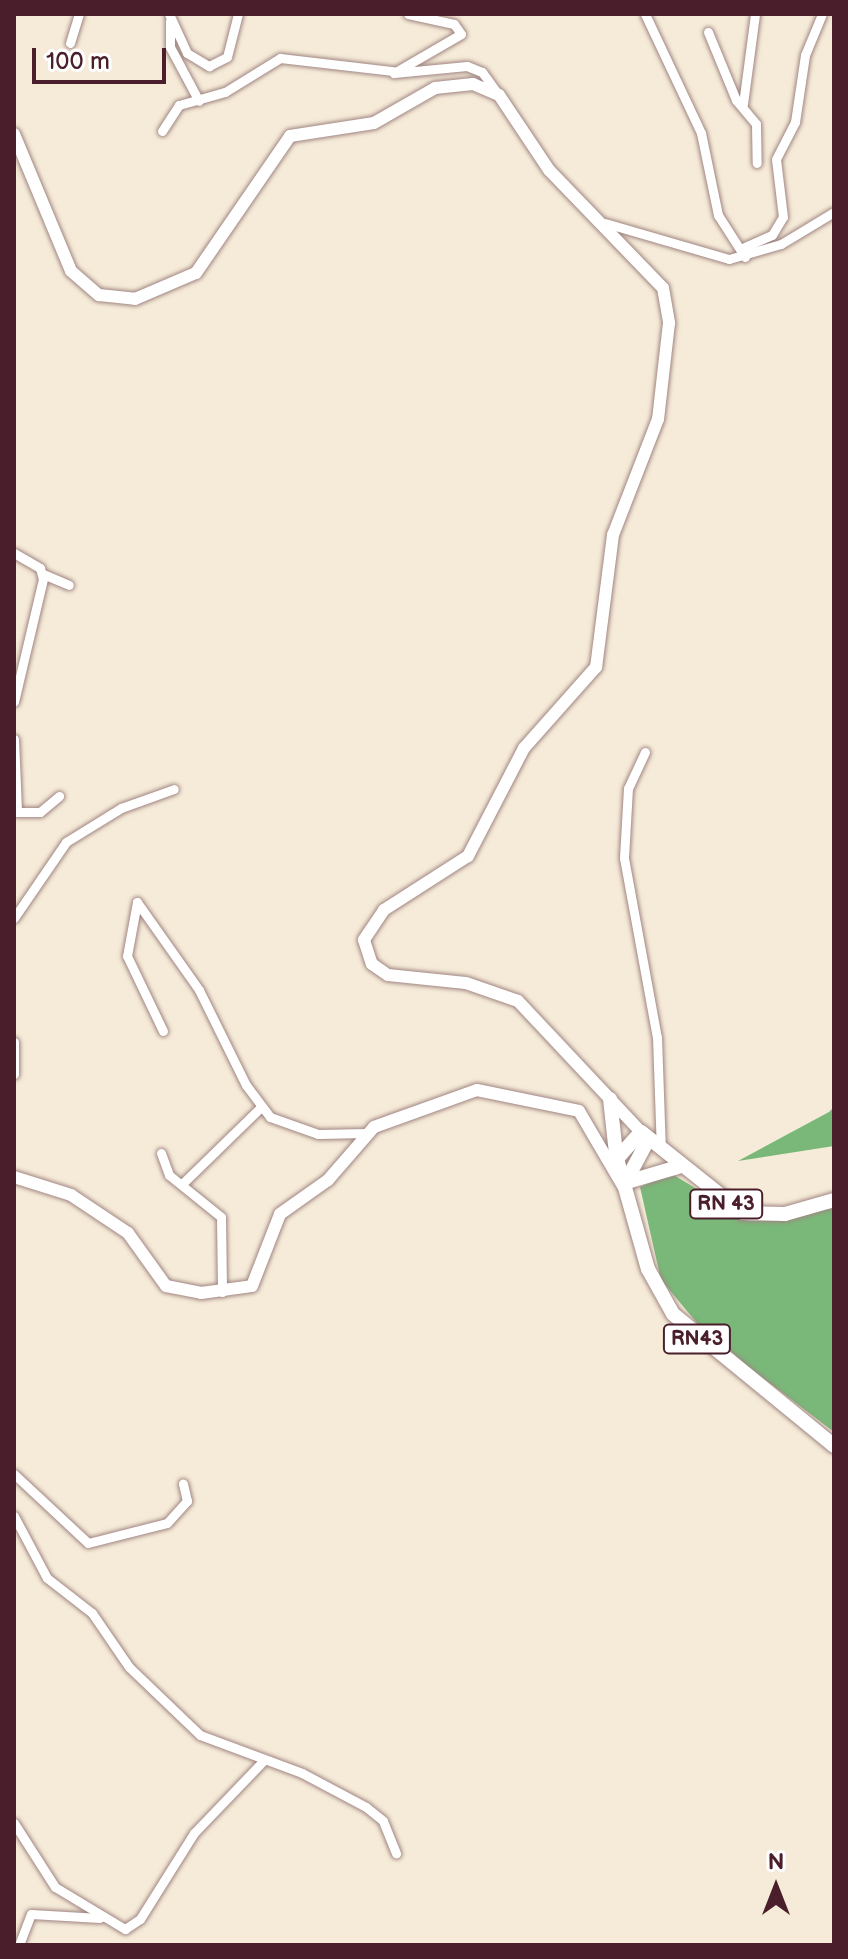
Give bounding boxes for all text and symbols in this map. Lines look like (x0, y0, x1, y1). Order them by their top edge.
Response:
scale bar (36, 32, 170, 82)
text: 100 m (46, 47, 110, 76)
road number: RN 43 (688, 1188, 764, 1220)
road number: RN43 (661, 1323, 733, 1355)
north arrow (736, 1847, 816, 1927)
text: N (768, 1849, 784, 1876)

